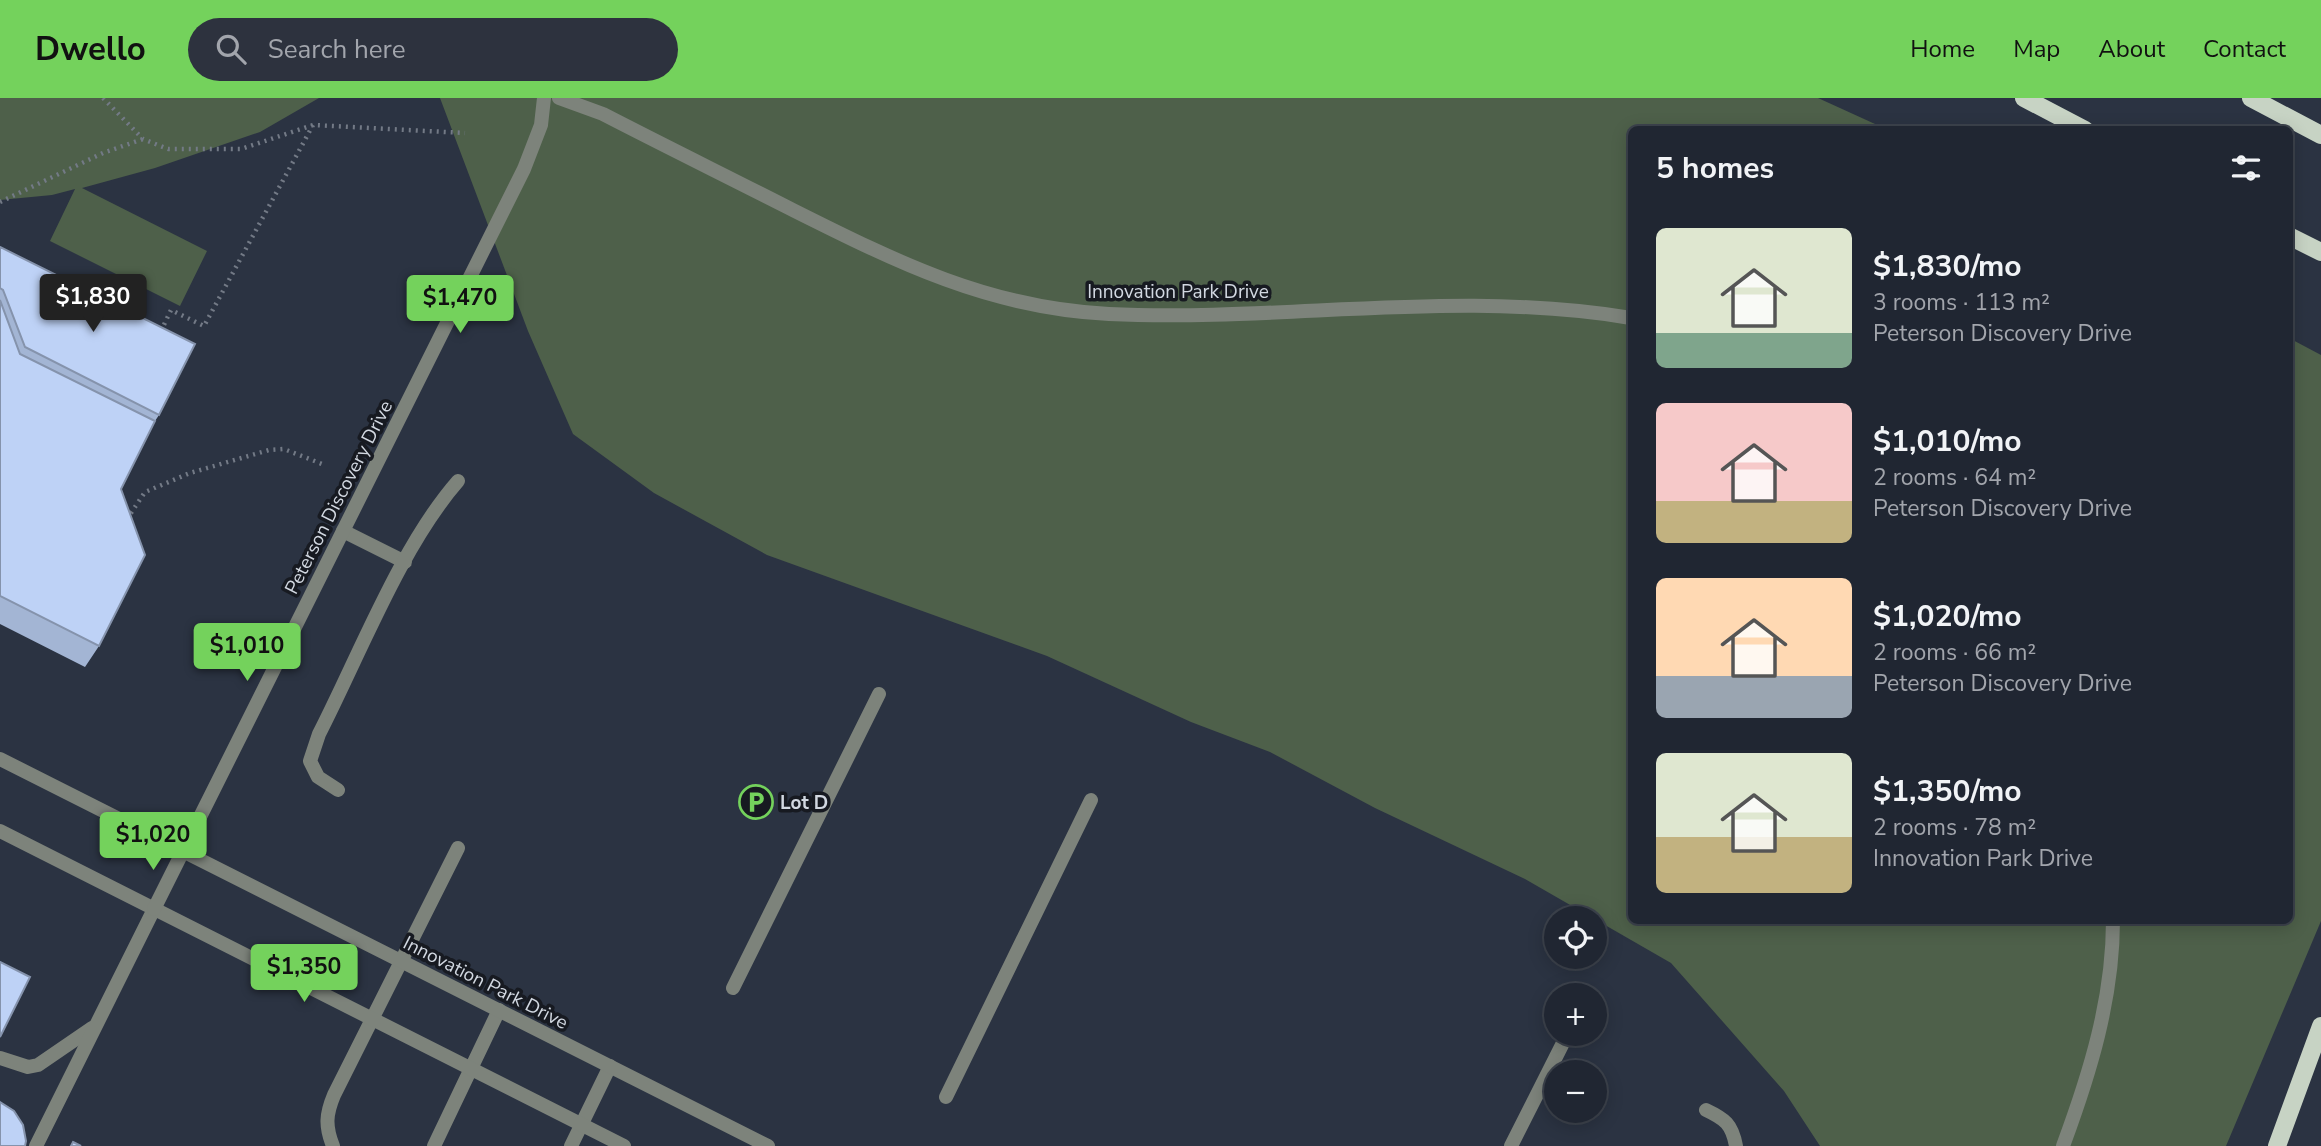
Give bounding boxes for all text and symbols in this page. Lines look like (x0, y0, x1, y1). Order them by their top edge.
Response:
search box (188, 18, 678, 81)
text: Dwello (35, 27, 146, 72)
icon: search (212, 30, 250, 68)
text: Search here (268, 32, 406, 67)
text: Home (1910, 33, 1975, 65)
text: Map (2013, 33, 2060, 65)
text: About (2098, 33, 2165, 65)
text: Contact (2203, 33, 2286, 65)
text: 5 homes (1656, 148, 1774, 189)
icon: filters (2227, 149, 2265, 187)
text: $1,830/mo (1873, 246, 2022, 287)
icon: home (1712, 256, 1796, 340)
pin: $1,830 (36, 274, 150, 334)
pin: $1,470 (403, 275, 517, 335)
street label: Innovation Park Drive (1087, 279, 1269, 305)
text: $1,830 (56, 281, 130, 312)
text: $1,470 (423, 282, 497, 313)
text: 3 rooms · 113 m² (1873, 287, 2050, 318)
text: Peterson Discovery Drive (1873, 318, 2132, 349)
street label: Peterson Discovery Drive (279, 396, 399, 599)
text: $1,010/mo (1873, 421, 2022, 462)
icon: home (1712, 431, 1796, 515)
text: 2 rooms · 64 m² (1873, 462, 2036, 493)
text: Peterson Discovery Drive (1873, 493, 2132, 524)
text: $1,020/mo (1873, 596, 2022, 637)
icon: home (1712, 606, 1796, 690)
pin: $1,010 (190, 624, 304, 683)
text: $1,010 (210, 630, 284, 661)
text: 2 rooms · 66 m² (1873, 637, 2036, 668)
text: Peterson Discovery Drive (1873, 668, 2132, 699)
text: $1,350/mo (1873, 771, 2022, 812)
icon: home (1712, 781, 1796, 865)
parking icon: Lot D (737, 783, 775, 821)
place label: Lot D (780, 790, 828, 816)
pin: $1,020 (96, 812, 210, 872)
text: 2 rooms · 78 m² (1873, 812, 2036, 843)
text: $1,020 (116, 819, 190, 850)
text: Innovation Park Drive (1873, 843, 2093, 874)
map controls (1544, 906, 1607, 1123)
button: locate (1544, 906, 1607, 969)
street label: Innovation Park Drive (399, 930, 572, 1036)
pin: $1,350 (247, 944, 361, 1004)
text: $1,350 (267, 951, 341, 982)
button: + (1544, 983, 1607, 1046)
button: − (1544, 1060, 1607, 1123)

